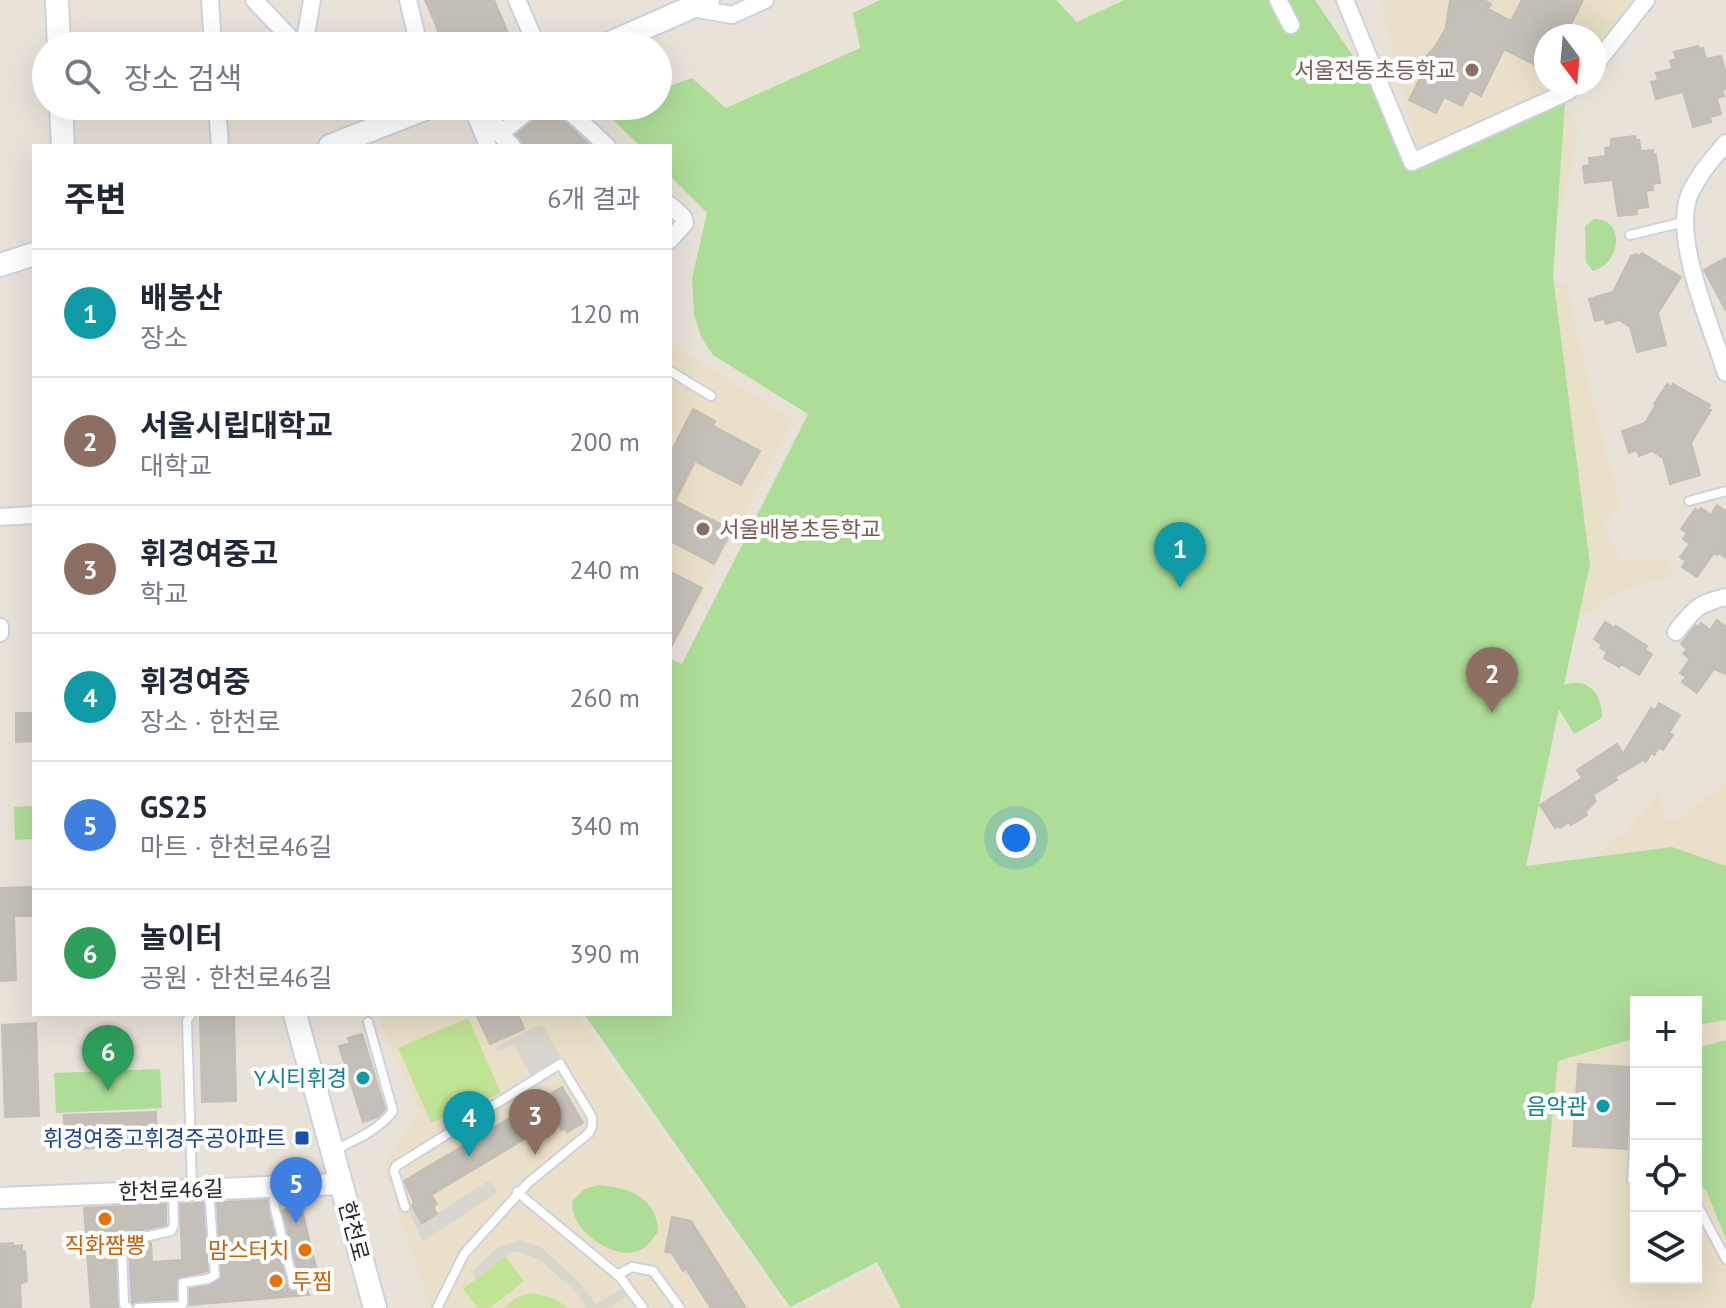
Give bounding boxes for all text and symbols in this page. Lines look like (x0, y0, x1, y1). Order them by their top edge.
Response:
north arrow (1534, 24, 1606, 96)
search box (32, 32, 672, 120)
icon: search (60, 54, 104, 98)
place label: 서울전동초등학교 (1294, 56, 1456, 84)
text: 장소 검색 (124, 58, 242, 97)
marker: 서울전동초등학교 (1463, 61, 1481, 79)
text: 주변 (64, 176, 127, 220)
text: 6개 결과 (547, 182, 640, 215)
text: 배봉산 (140, 277, 223, 316)
text: 1 (83, 297, 97, 330)
text: 120 m (569, 297, 640, 330)
text: 장소 (140, 321, 188, 354)
text: 서울시립대학교 (140, 405, 333, 444)
text: 2 (83, 425, 97, 458)
text: 200 m (569, 425, 640, 458)
text: 대학교 (140, 449, 212, 482)
place label: 서울배봉초등학교 (719, 515, 881, 543)
marker: 서울배봉초등학교 (694, 520, 712, 538)
pin: 1 (1154, 522, 1206, 588)
text: 휘경여중고 (140, 533, 278, 572)
text: 3 (83, 553, 97, 586)
text: 240 m (569, 553, 640, 586)
text: 학교 (140, 577, 188, 610)
pin: 2 (1466, 647, 1518, 713)
text: 휘경여중 (140, 661, 250, 700)
text: 4 (83, 681, 97, 714)
text: 260 m (569, 681, 640, 714)
text: 장소 · 한천로 (140, 705, 280, 738)
text: GS25 (140, 787, 208, 826)
text: 5 (83, 809, 97, 842)
text: 340 m (569, 809, 640, 842)
your location (996, 818, 1036, 858)
text: 마트 · 한천로46길 (140, 830, 333, 863)
text: 놀이터 (140, 917, 223, 956)
text: 6 (83, 937, 97, 970)
text: 390 m (569, 937, 640, 970)
text: 공원 · 한천로46길 (140, 961, 333, 994)
map controls (1630, 996, 1702, 1284)
button: + (1630, 996, 1702, 1068)
pin: 6 (82, 1025, 134, 1091)
place label: Y시티휘경 (254, 1064, 347, 1092)
button: − (1630, 1068, 1702, 1140)
marker: Y시티휘경 (354, 1069, 372, 1087)
pin: 3 (509, 1089, 561, 1155)
pin: 4 (443, 1091, 495, 1157)
place label: 음악관 (1526, 1092, 1587, 1120)
marker: 음악관 (1594, 1097, 1612, 1115)
place label: 휘경여중고휘경주공아파트 (43, 1124, 286, 1152)
marker: 휘경여중고휘경주공아파트 (293, 1129, 311, 1147)
button: locate (1630, 1140, 1702, 1212)
pin: 5 (270, 1157, 322, 1223)
street label: 한천로46길 (118, 1174, 224, 1206)
street label: 한천로 (333, 1198, 375, 1264)
marker: 직화짬뽕 (96, 1210, 114, 1228)
button: layers (1630, 1212, 1702, 1284)
place label: 직화짬뽕 (65, 1231, 145, 1259)
place label: 맘스터치 (208, 1236, 289, 1264)
marker: 맘스터치 (296, 1241, 314, 1259)
place label: 두찜 (292, 1267, 332, 1295)
marker: 두찜 (267, 1272, 285, 1290)

